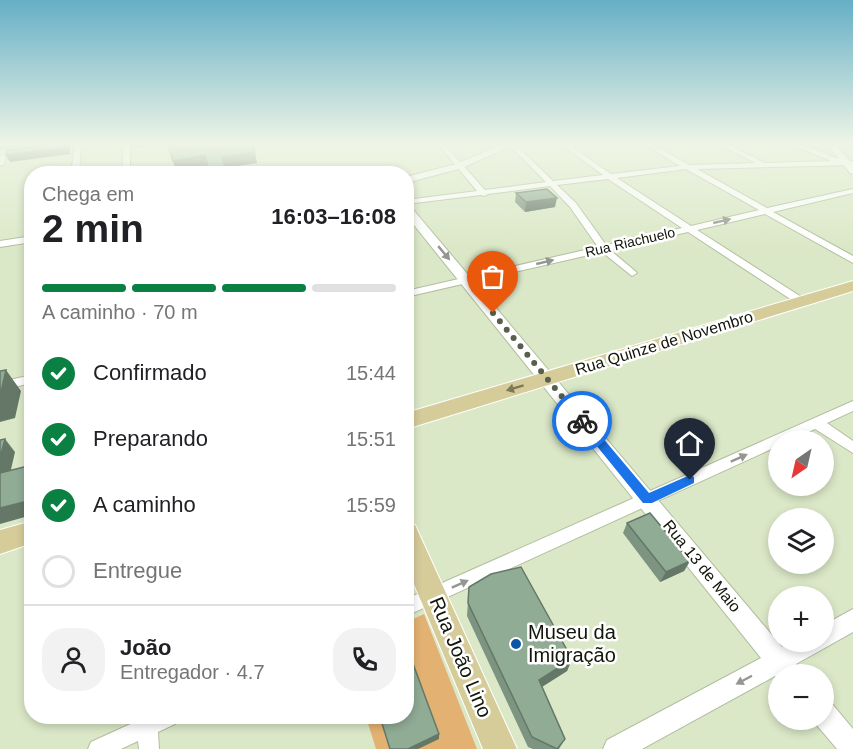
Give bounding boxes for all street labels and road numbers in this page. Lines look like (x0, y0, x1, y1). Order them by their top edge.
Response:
street label: Rua Riachuelo (583, 224, 677, 260)
street label: Rua Quinze de Novembro (573, 308, 755, 378)
street label: Rua 13 de Maio (660, 517, 744, 615)
street label: Rua João Lino (426, 593, 496, 721)

